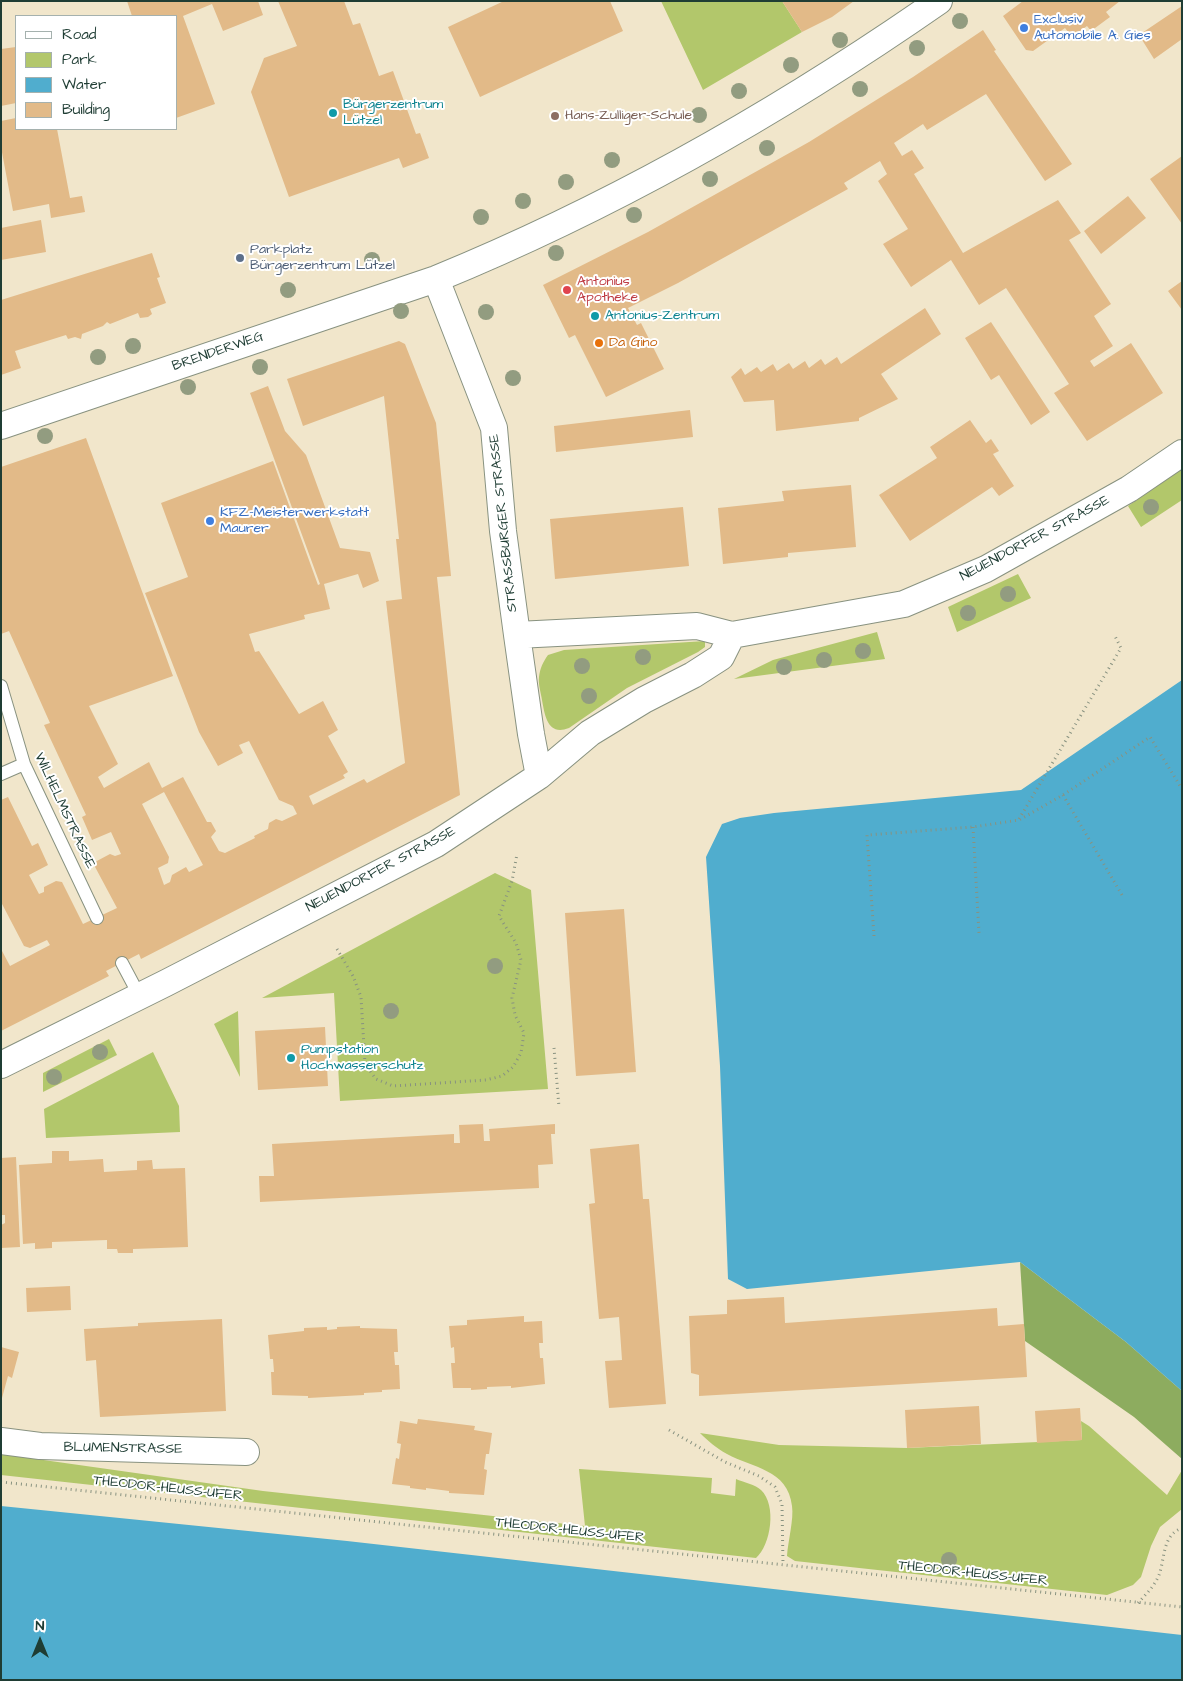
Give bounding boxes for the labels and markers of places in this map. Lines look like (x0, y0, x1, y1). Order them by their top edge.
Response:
place label: Exclusiv Automobile A. Gies (1034, 12, 1151, 44)
marker: Exclusiv Automobile A. Gies (1018, 22, 1030, 34)
place label: Bürgerzentrum Lützel (343, 97, 443, 130)
marker: Bürgerzentrum Lützel (327, 107, 339, 119)
place label: Hans-Zulliger-Schule (565, 108, 692, 124)
marker: Hans-Zulliger-Schule (549, 110, 561, 122)
place label: Parkplatz Bürgerzentrum Lützel (250, 242, 395, 274)
marker: Parkplatz Bürgerzentrum Lützel (234, 252, 246, 264)
place label: Antonius Apotheke (577, 274, 638, 306)
marker: Antonius Apotheke (561, 284, 573, 296)
place label: Antonius-Zentrum (605, 308, 719, 324)
marker: Antonius-Zentrum (589, 310, 601, 322)
place label: Da Gino (609, 335, 657, 351)
marker: Da Gino (593, 337, 605, 349)
place label: KFZ-Meisterwerkstatt Maurer (220, 505, 369, 538)
marker: KFZ-Meisterwerkstatt Maurer (204, 515, 216, 527)
place label: Pumpstation Hochwasserschutz (301, 1042, 423, 1074)
marker: Pumpstation Hochwasserschutz (285, 1052, 297, 1064)

